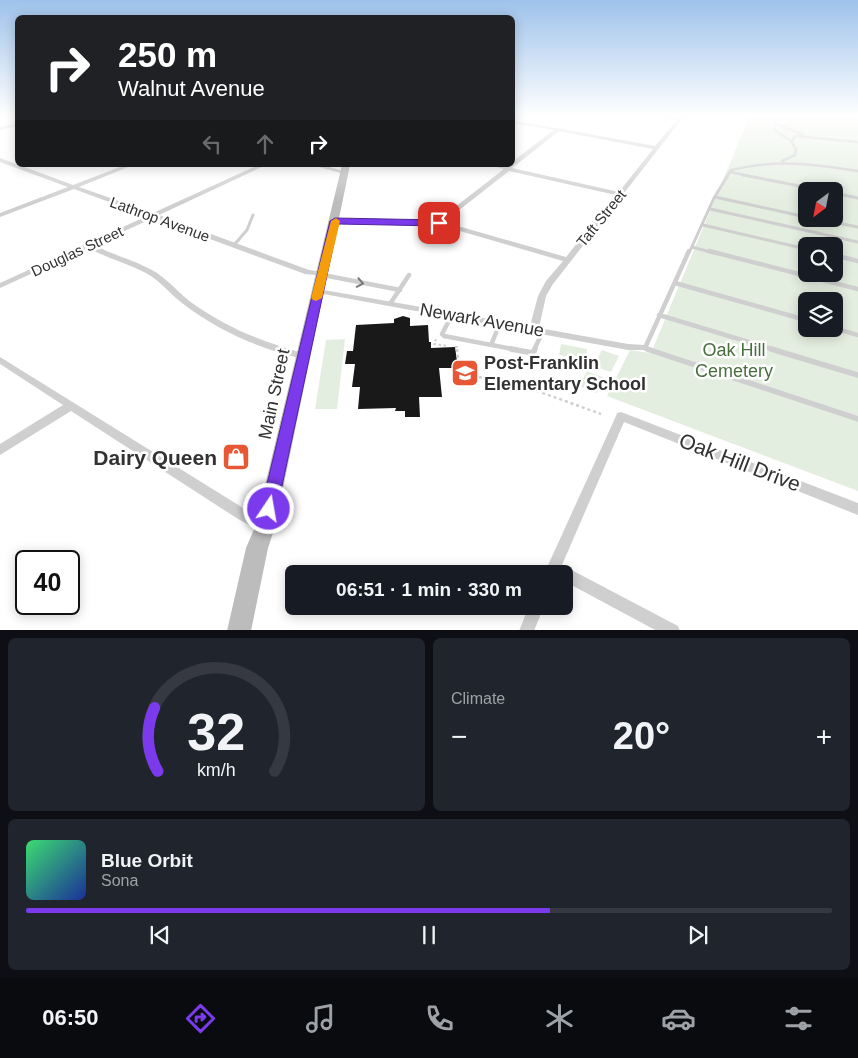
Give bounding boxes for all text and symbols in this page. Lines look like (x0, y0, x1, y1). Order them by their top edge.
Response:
icon: right (35, 35, 100, 100)
text: 250 m (118, 35, 217, 74)
text: Walnut Avenue (118, 76, 265, 101)
icon: left (198, 130, 226, 158)
icon: ahead (251, 130, 279, 158)
icon: right (304, 130, 332, 158)
north arrow (798, 182, 842, 228)
map controls (798, 182, 843, 337)
street label: Taft Street (573, 185, 630, 250)
street label: Lathrop Avenue (108, 193, 212, 245)
pin (418, 202, 460, 244)
icon: arrive (425, 209, 453, 237)
street label: Douglas Street (28, 222, 126, 280)
button: search (798, 237, 843, 282)
one-way arrow (356, 277, 365, 287)
button: layers (798, 292, 843, 337)
street label: Newark Avenue (418, 299, 546, 341)
park label: Oak Hill Cemetery (695, 340, 773, 381)
street label: Main Street (255, 347, 293, 441)
place label: Post-Franklin Elementary School (484, 353, 646, 394)
school or university icon: Post-Franklin Elementary School (450, 358, 480, 388)
street label: Oak Hill Drive (676, 428, 804, 496)
shop icon: Dairy Queen (221, 442, 251, 472)
place label: Dairy Queen (93, 446, 217, 469)
position arrow (242, 482, 294, 534)
speed limit sign: 40 (15, 550, 80, 615)
text: 06:51 · 1 min · 330 m (336, 579, 522, 600)
text: Climate (451, 690, 505, 707)
text: 32 (188, 703, 245, 761)
text: 20° (613, 715, 670, 757)
text: − (451, 721, 467, 752)
text: + (816, 721, 832, 752)
text: km/h (197, 760, 236, 780)
text: Blue Orbit (101, 850, 193, 871)
text: Sona (101, 872, 138, 889)
icon: previous (146, 921, 174, 949)
icon: pause (415, 921, 443, 949)
icon: next (684, 921, 712, 949)
icon: directions (183, 1001, 218, 1036)
icon: music (303, 1001, 338, 1036)
icon: phone (422, 1001, 457, 1036)
icon: climate (542, 1001, 577, 1036)
icon: car (661, 1001, 696, 1036)
icon: filters (781, 1001, 816, 1036)
text: 06:50 (42, 1005, 99, 1030)

